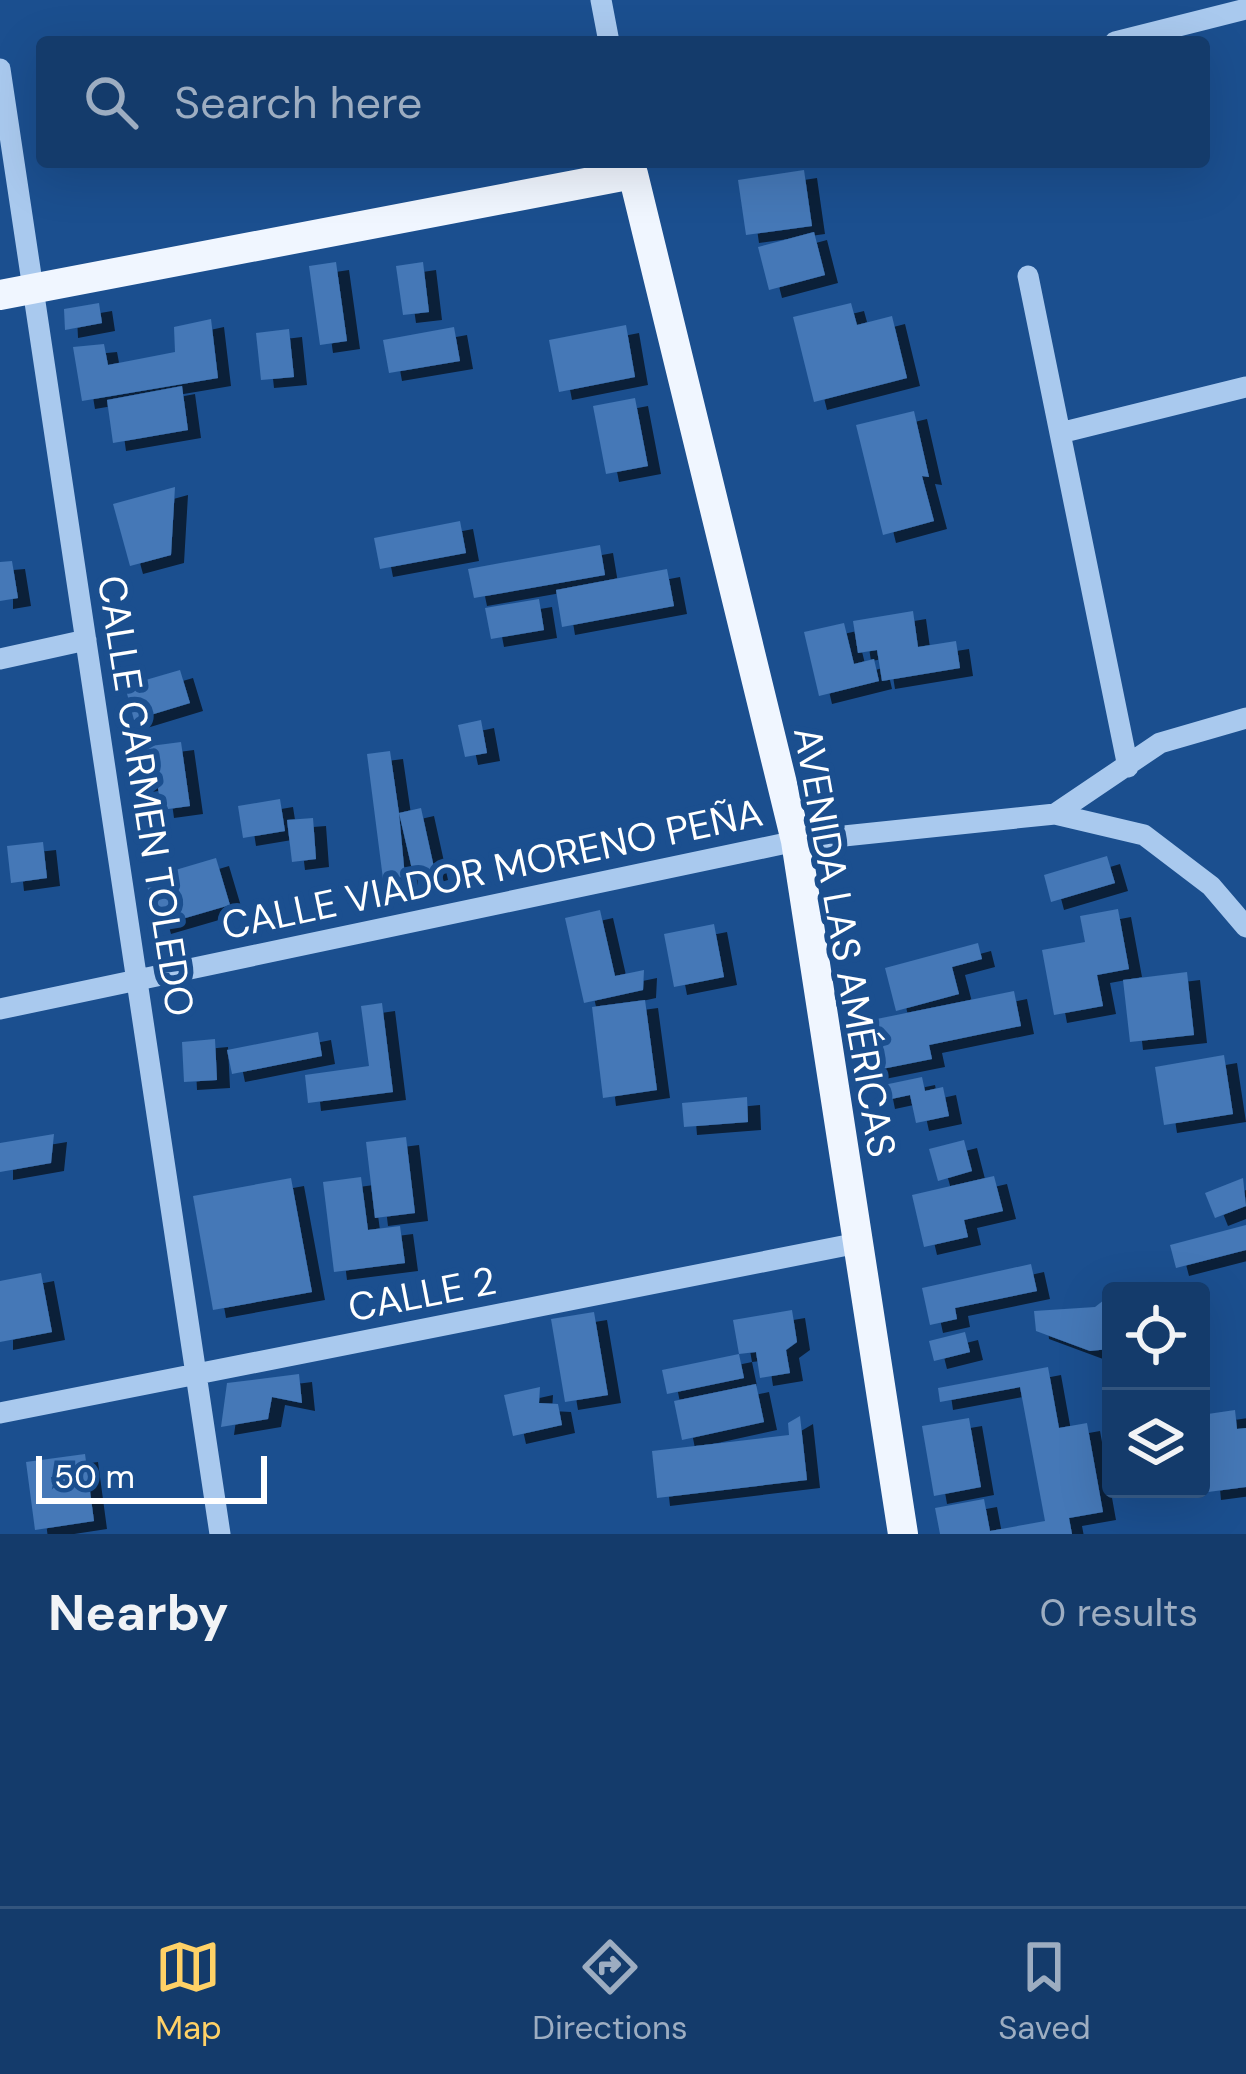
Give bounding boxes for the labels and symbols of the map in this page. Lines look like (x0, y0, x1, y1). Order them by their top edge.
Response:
street label: CALLE CARMEN TOLEDO (86, 572, 206, 1020)
street label: AVENIDA LAS AMÉRICAS (782, 723, 908, 1161)
street label: CALLE VIADOR MORENO PEÑA (217, 787, 767, 951)
street label: CALLE 2 (344, 1255, 500, 1333)
scale bar (36, 1450, 267, 1503)

